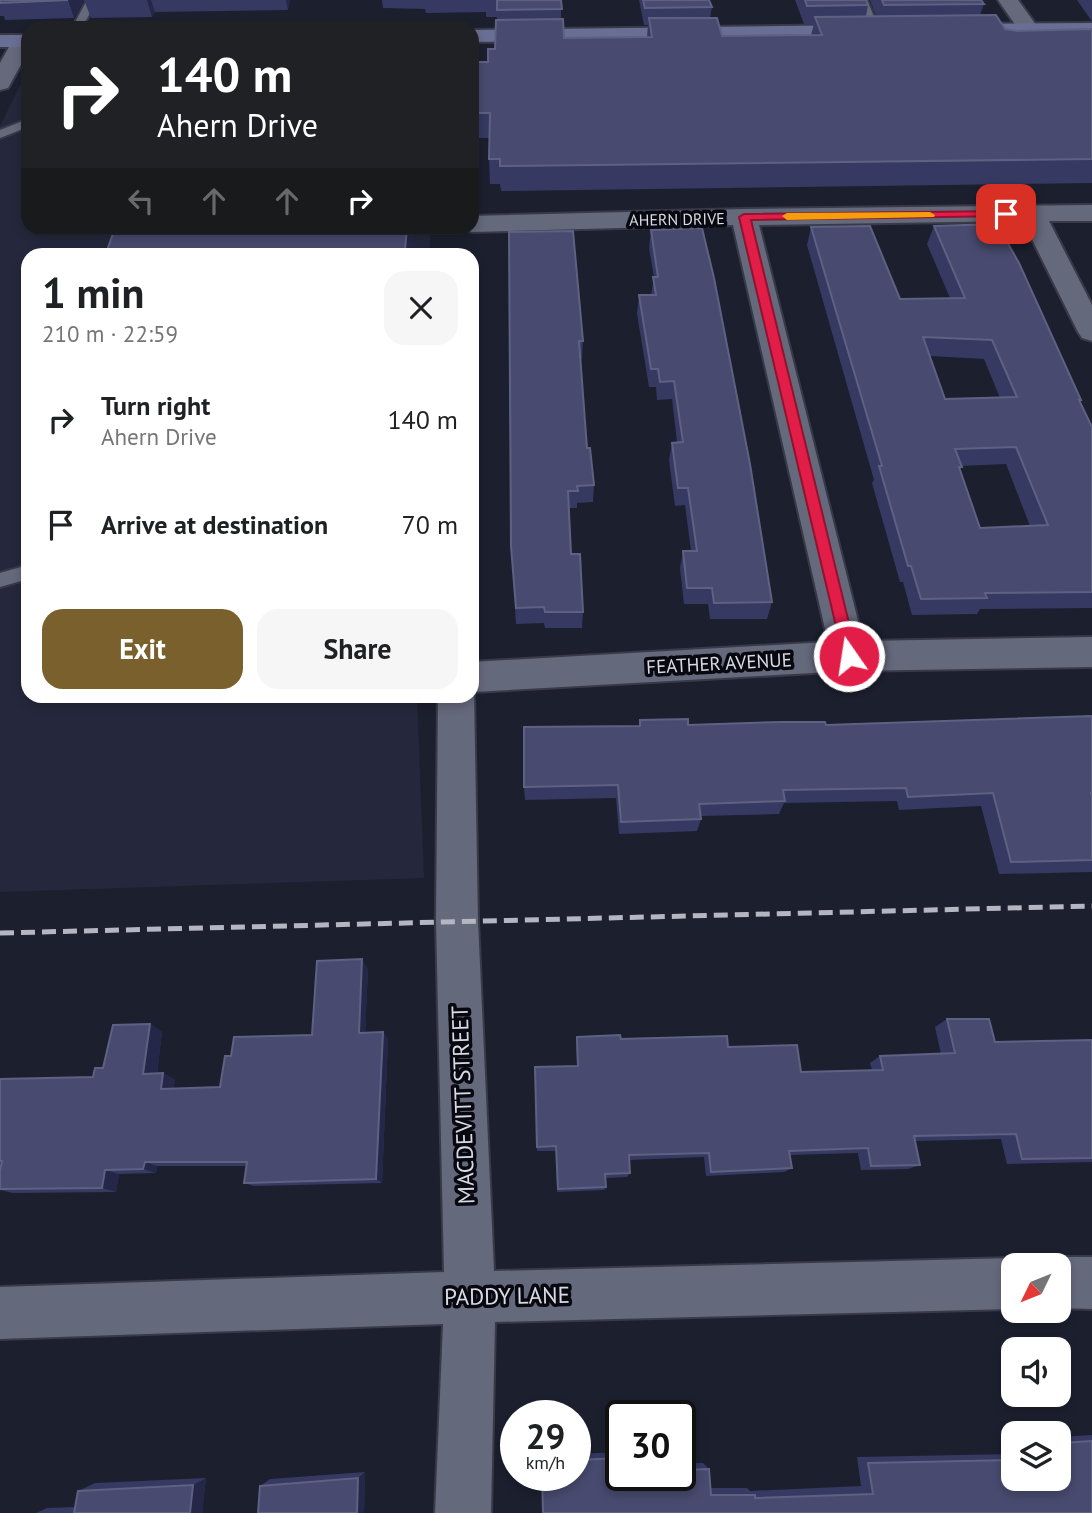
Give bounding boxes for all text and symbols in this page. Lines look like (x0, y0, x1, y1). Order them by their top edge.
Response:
text: 140 m (157, 42, 292, 106)
icon: right (42, 49, 133, 140)
text: Ahern Drive (157, 104, 318, 146)
icon: left (122, 182, 160, 220)
icon: ahead (195, 182, 233, 220)
icon: ahead (268, 182, 306, 220)
icon: right (341, 182, 379, 220)
pin (976, 184, 1036, 244)
icon: arrive (987, 195, 1025, 233)
street label: AHERN DRIVE (629, 208, 725, 230)
text: 1 min (42, 265, 144, 320)
button: close (384, 271, 458, 345)
text: 210 m · 22:59 (42, 319, 178, 348)
text: Turn right (101, 389, 210, 422)
icon: right (42, 401, 80, 439)
text: 140 m (387, 403, 458, 436)
text: Ahern Drive (101, 422, 217, 451)
icon: arrive (42, 506, 80, 544)
text: Arrive at destination (101, 508, 328, 541)
text: 70 m (402, 508, 458, 541)
button: Exit (42, 609, 243, 689)
button: Share (257, 609, 458, 689)
position arrow (812, 619, 886, 693)
street label: FEATHER AVENUE (646, 647, 792, 679)
street label: MACDEVITT STREET (445, 1005, 480, 1205)
north arrow (1001, 1253, 1071, 1323)
map controls (1001, 1253, 1071, 1491)
street label: PADDY LANE (444, 1280, 570, 1311)
button: sound (1001, 1337, 1071, 1407)
speed limit sign: 30 (605, 1400, 696, 1491)
text: 29 (526, 1413, 565, 1459)
button: layers (1001, 1421, 1071, 1491)
text: km/h (526, 1451, 565, 1474)

